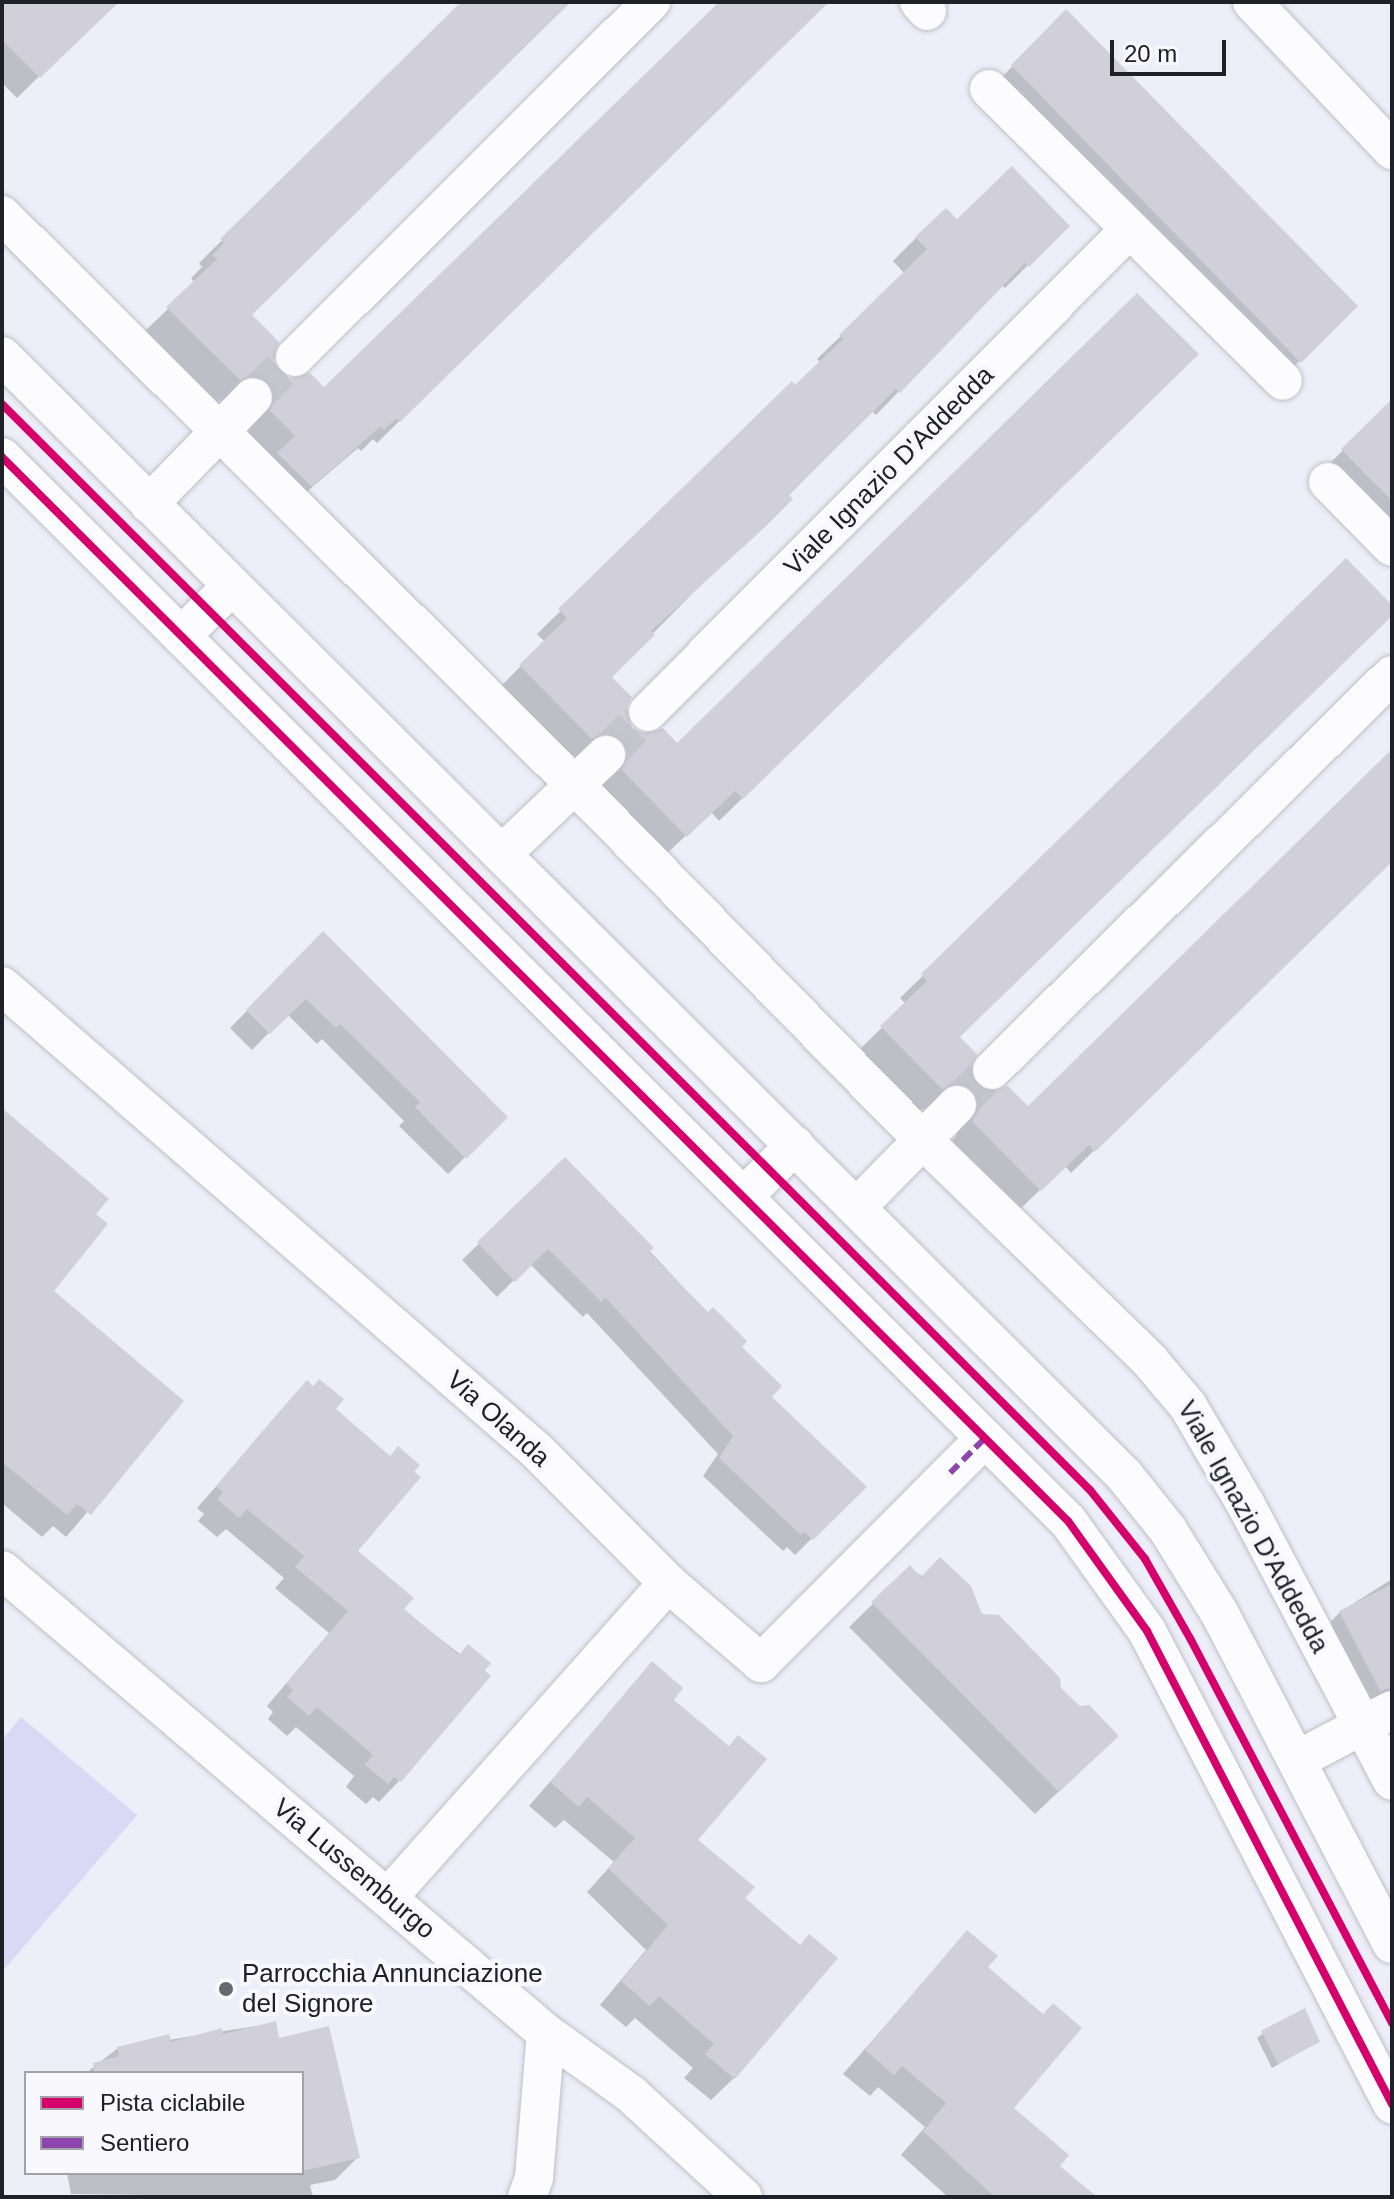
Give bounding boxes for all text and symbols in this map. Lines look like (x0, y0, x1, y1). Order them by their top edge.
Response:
scale bar (1114, 24, 1230, 74)
text: 20 m (1124, 40, 1177, 67)
street label: Viale Ignazio D'Addedda (778, 360, 1000, 582)
street label: Via Olanda (440, 1365, 556, 1473)
street label: Viale Ignazio D'Addedda (1171, 1395, 1335, 1659)
street label: Via Lussemburgo (267, 1792, 441, 1946)
place label: Parrocchia Annunciazione del Signore (242, 1958, 544, 2020)
marker: Parrocchia Annunciazione del Signore (217, 1980, 235, 1998)
legend (24, 2071, 304, 2175)
text: Pista ciclabile (100, 2089, 245, 2116)
text: Sentiero (100, 2129, 189, 2156)

